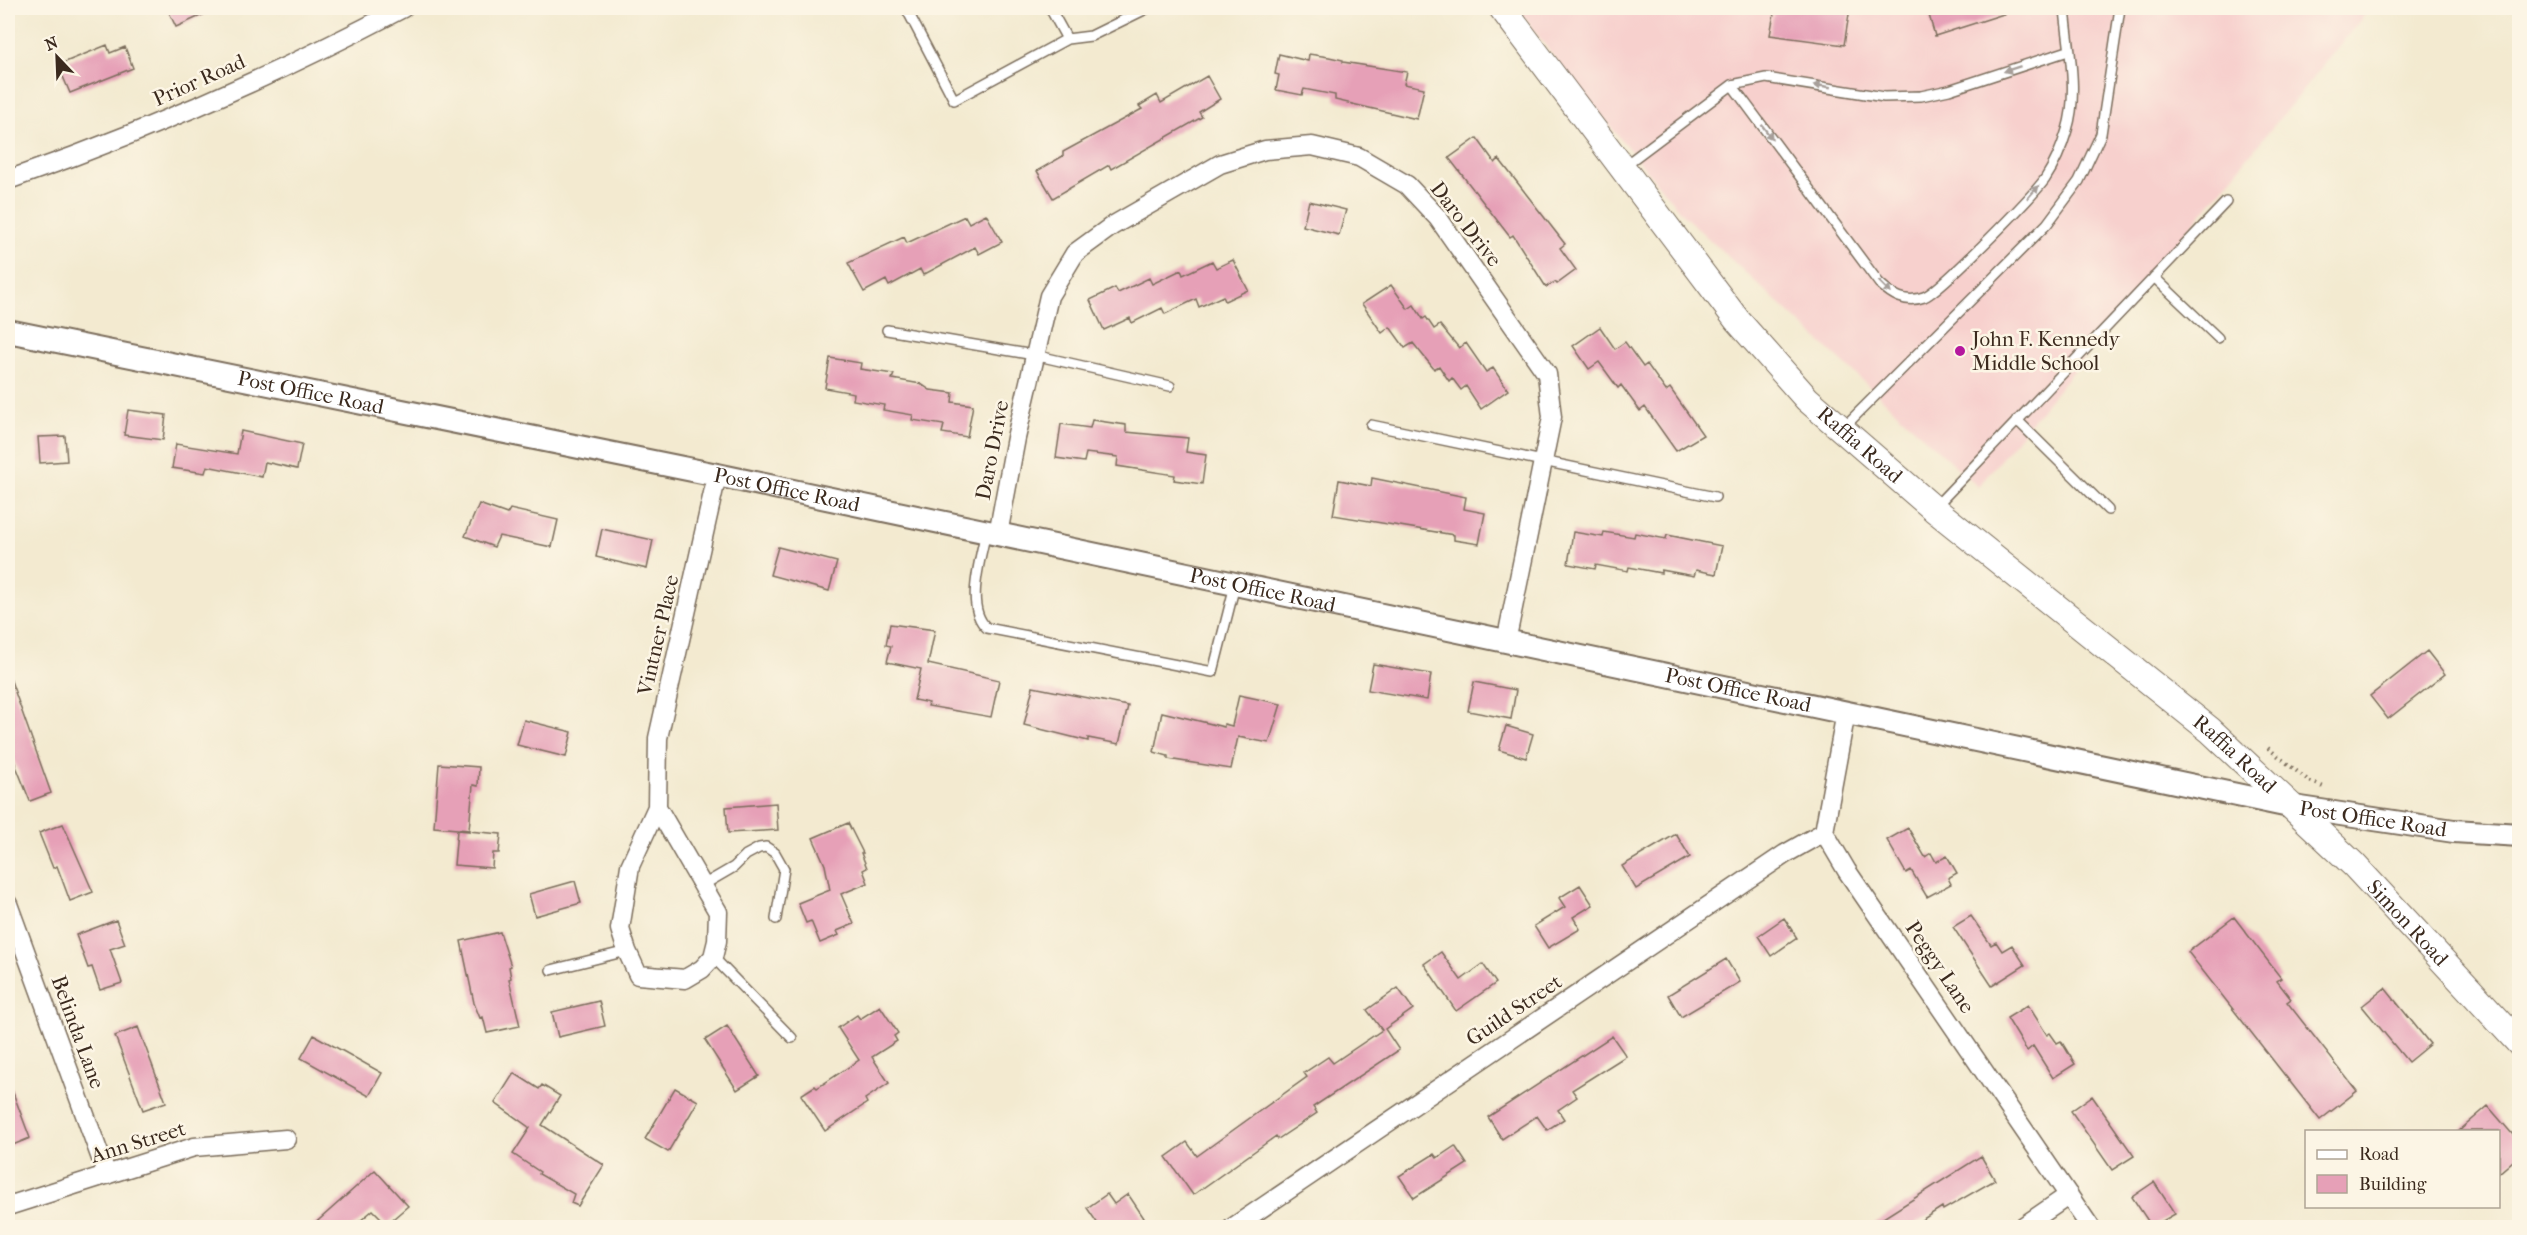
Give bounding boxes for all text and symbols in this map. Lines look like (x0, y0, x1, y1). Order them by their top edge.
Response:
north arrow (27, 27, 87, 87)
text: N (42, 32, 61, 55)
street label: Prior Road (149, 49, 249, 111)
one-way arrow (2003, 65, 2021, 75)
one-way arrow (1813, 81, 1832, 90)
one-way arrow (1761, 123, 1773, 139)
street label: Daro Drive (1425, 177, 1507, 271)
one-way arrow (2026, 185, 2040, 200)
one-way arrow (1877, 280, 1891, 294)
place label: John F. Kennedy Middle School (1970, 327, 2120, 375)
marker: John F. Kennedy Middle School (1953, 344, 1967, 358)
street label: Post Office Road (236, 366, 387, 419)
street label: Daro Drive (971, 398, 1013, 502)
street label: Raffia Road (1812, 401, 1908, 488)
street label: Post Office Road (712, 463, 863, 517)
street label: Post Office Road (1187, 563, 1338, 617)
street label: Vintner Place (632, 572, 684, 699)
street label: Post Office Road (1663, 663, 1814, 717)
street label: Raffia Road (2188, 709, 2282, 798)
street label: Post Office Road (2298, 796, 2449, 842)
street label: Simon Road (2362, 875, 2454, 971)
street label: Peggy Lane (1900, 916, 1980, 1018)
street label: Guild Street (1462, 969, 1567, 1051)
street label: Belinda Lane (46, 972, 110, 1092)
street label: Ann Street (87, 1116, 189, 1168)
legend (2305, 1130, 2500, 1208)
text: Road (2359, 1144, 2399, 1165)
text: Building (2359, 1174, 2427, 1195)

